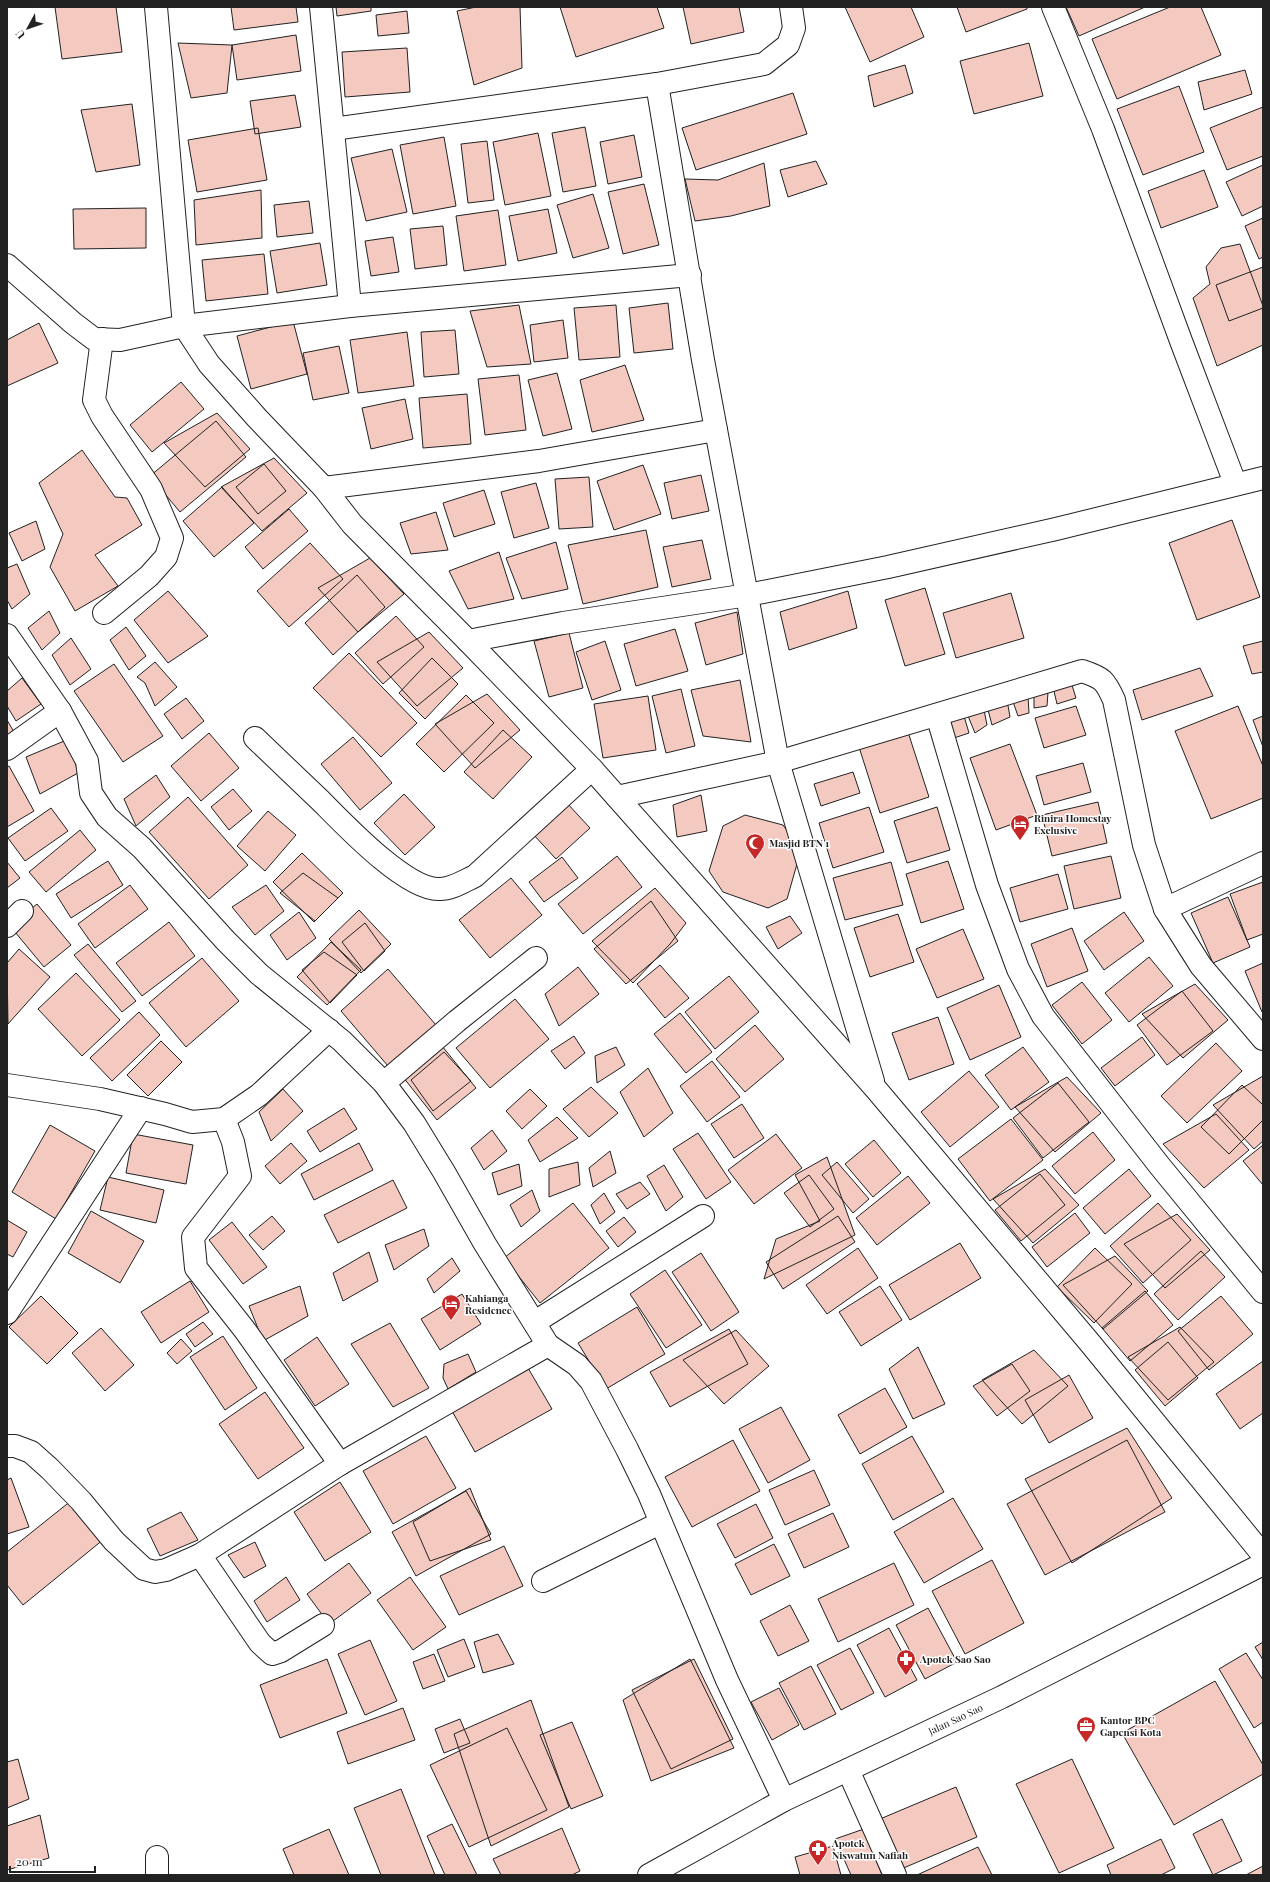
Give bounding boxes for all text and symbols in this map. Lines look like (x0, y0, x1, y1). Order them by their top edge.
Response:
north arrow (8, 8, 48, 48)
text: U (12, 27, 28, 42)
place label: Rinira Homestay Exclusive (1034, 811, 1112, 837)
hotel icon: Rinira Homestay Exclusive (1009, 813, 1031, 841)
mosque icon: Masjid BTN 1 (744, 832, 766, 860)
place label: Masjid BTN 1 (769, 836, 829, 850)
place label: Kahianga Residence (465, 1291, 512, 1317)
hotel icon: Kahianga Residence (440, 1293, 462, 1321)
pharmacy icon: Apotek Sao Sao (895, 1648, 917, 1676)
place label: Apotek Sao Sao (919, 1652, 991, 1666)
street label: Jalan Sao Sao (925, 1700, 985, 1738)
place label: Kantor BPC Gapensi Kota (1100, 1713, 1162, 1739)
office icon: Kantor BPC Gapensi Kota (1075, 1715, 1097, 1743)
place label: Apotek Niswatun Nafiah (831, 1836, 908, 1862)
pharmacy icon: Apotek Niswatun Nafiah (807, 1838, 829, 1866)
scale bar (10, 1848, 95, 1874)
text: 20 m (16, 1853, 43, 1869)

